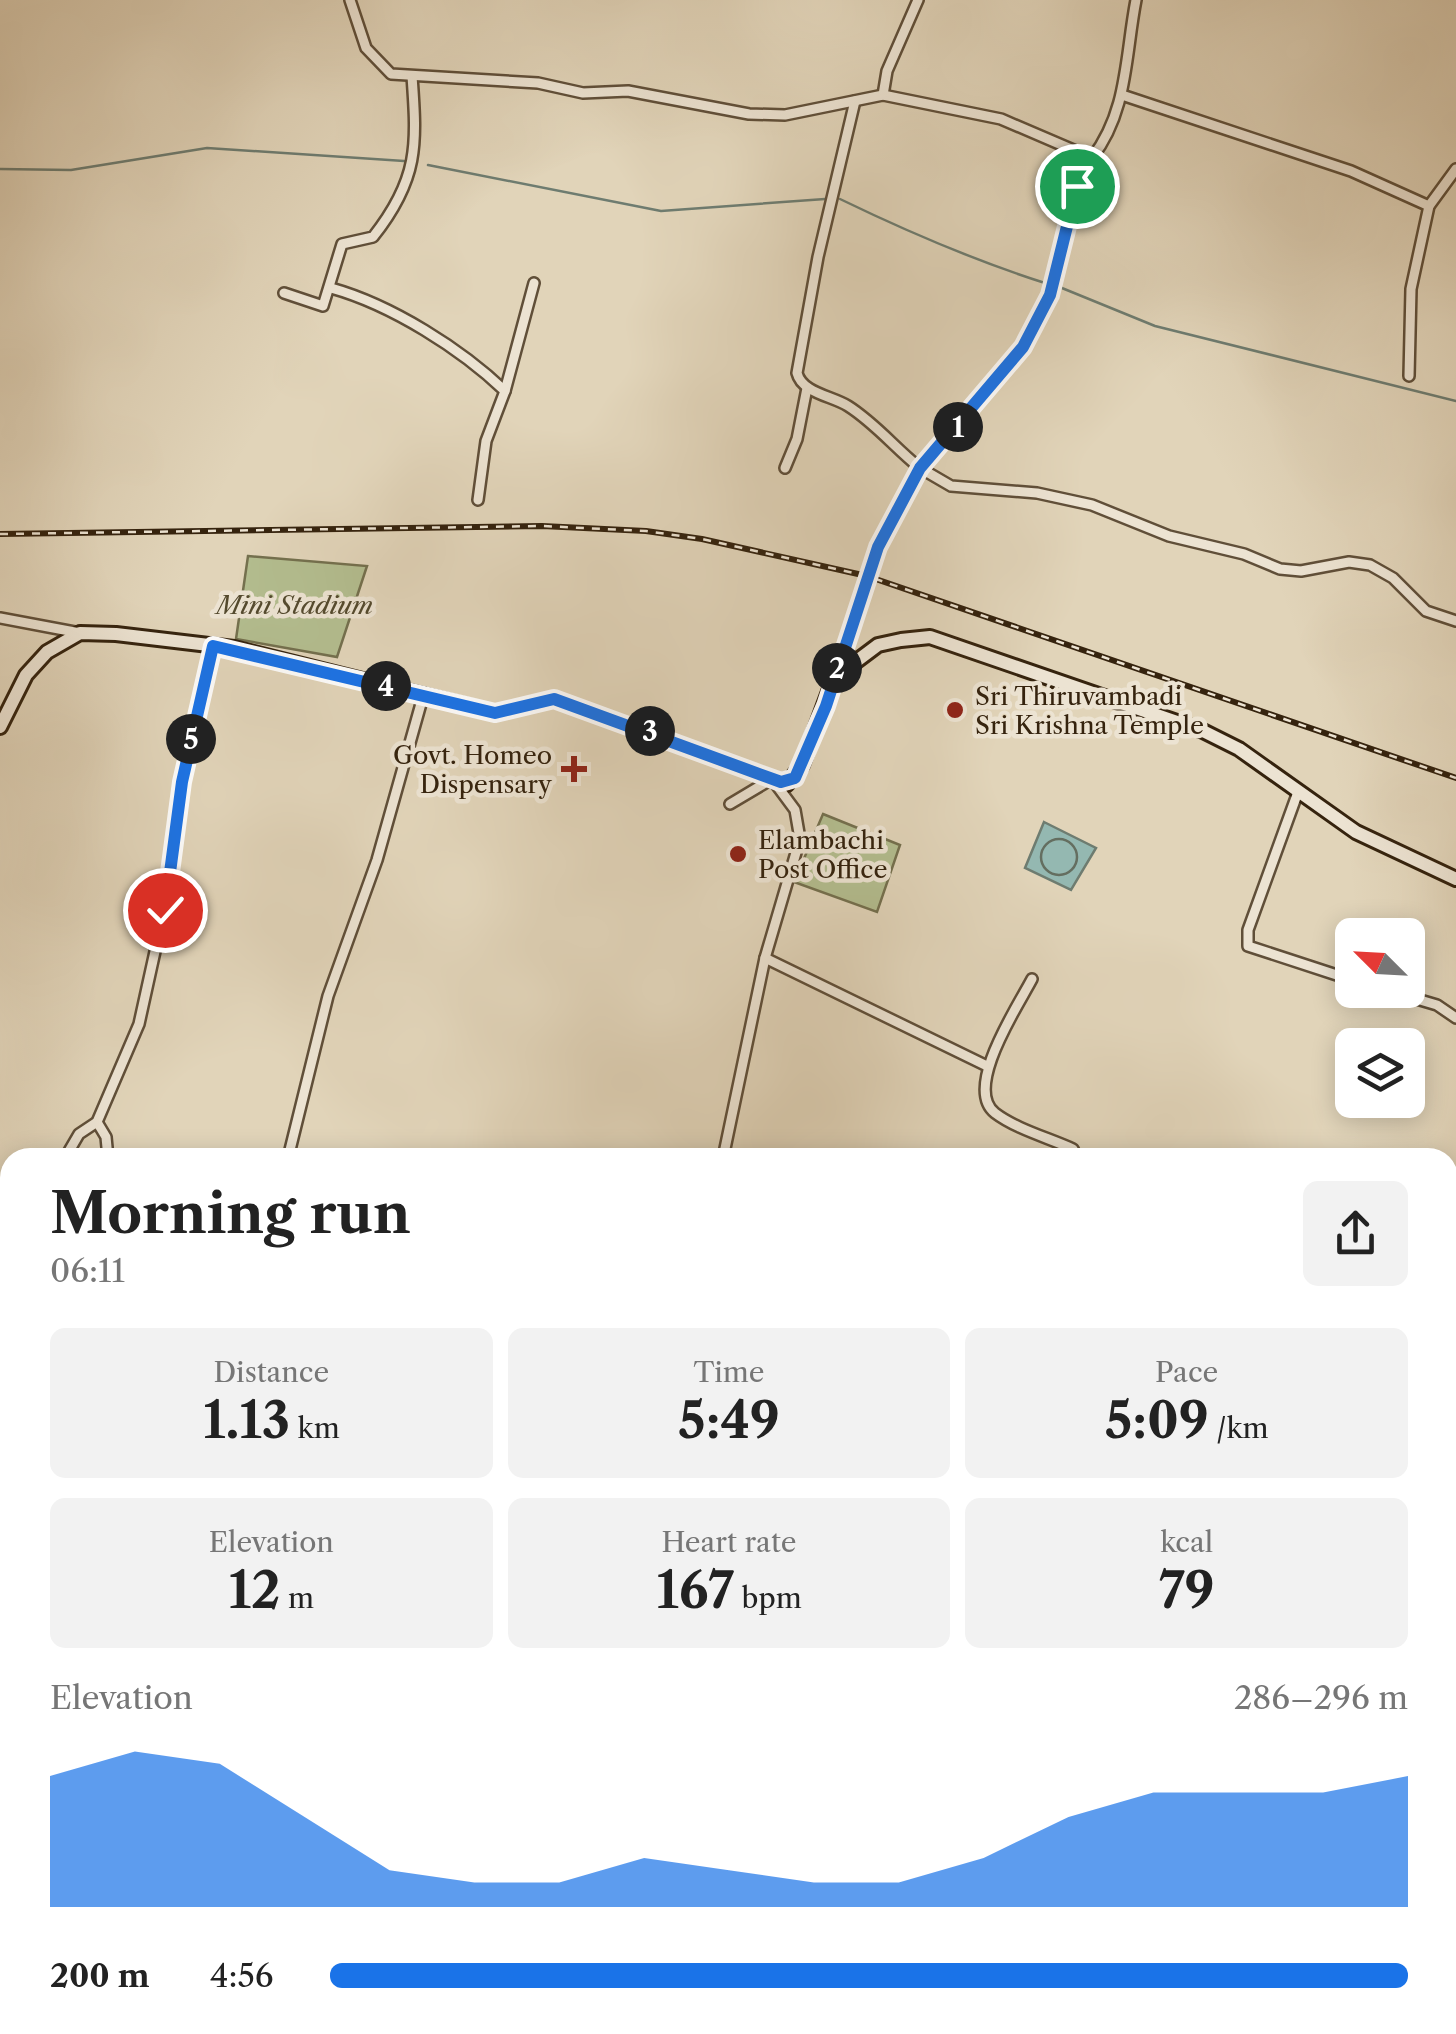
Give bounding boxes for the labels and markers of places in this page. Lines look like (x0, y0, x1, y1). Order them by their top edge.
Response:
pin (1035, 144, 1120, 229)
pin: 1 (933, 402, 983, 452)
pin: 2 (812, 643, 862, 693)
pin: 4 (361, 661, 411, 711)
place label: Sri Thiruvambadi Sri Krishna Temple (975, 681, 1204, 741)
marker: Sri Thiruvambadi Sri Krishna Temple (944, 699, 966, 721)
pin: 3 (625, 706, 675, 756)
pin: 5 (166, 714, 216, 764)
place label: Govt. Homeo Dispensary (393, 740, 553, 800)
marker: Govt. Homeo Dispensary (561, 756, 587, 782)
place label: Elambachi Post Office (758, 825, 887, 885)
marker: Elambachi Post Office (727, 843, 749, 865)
pin (123, 868, 208, 953)

